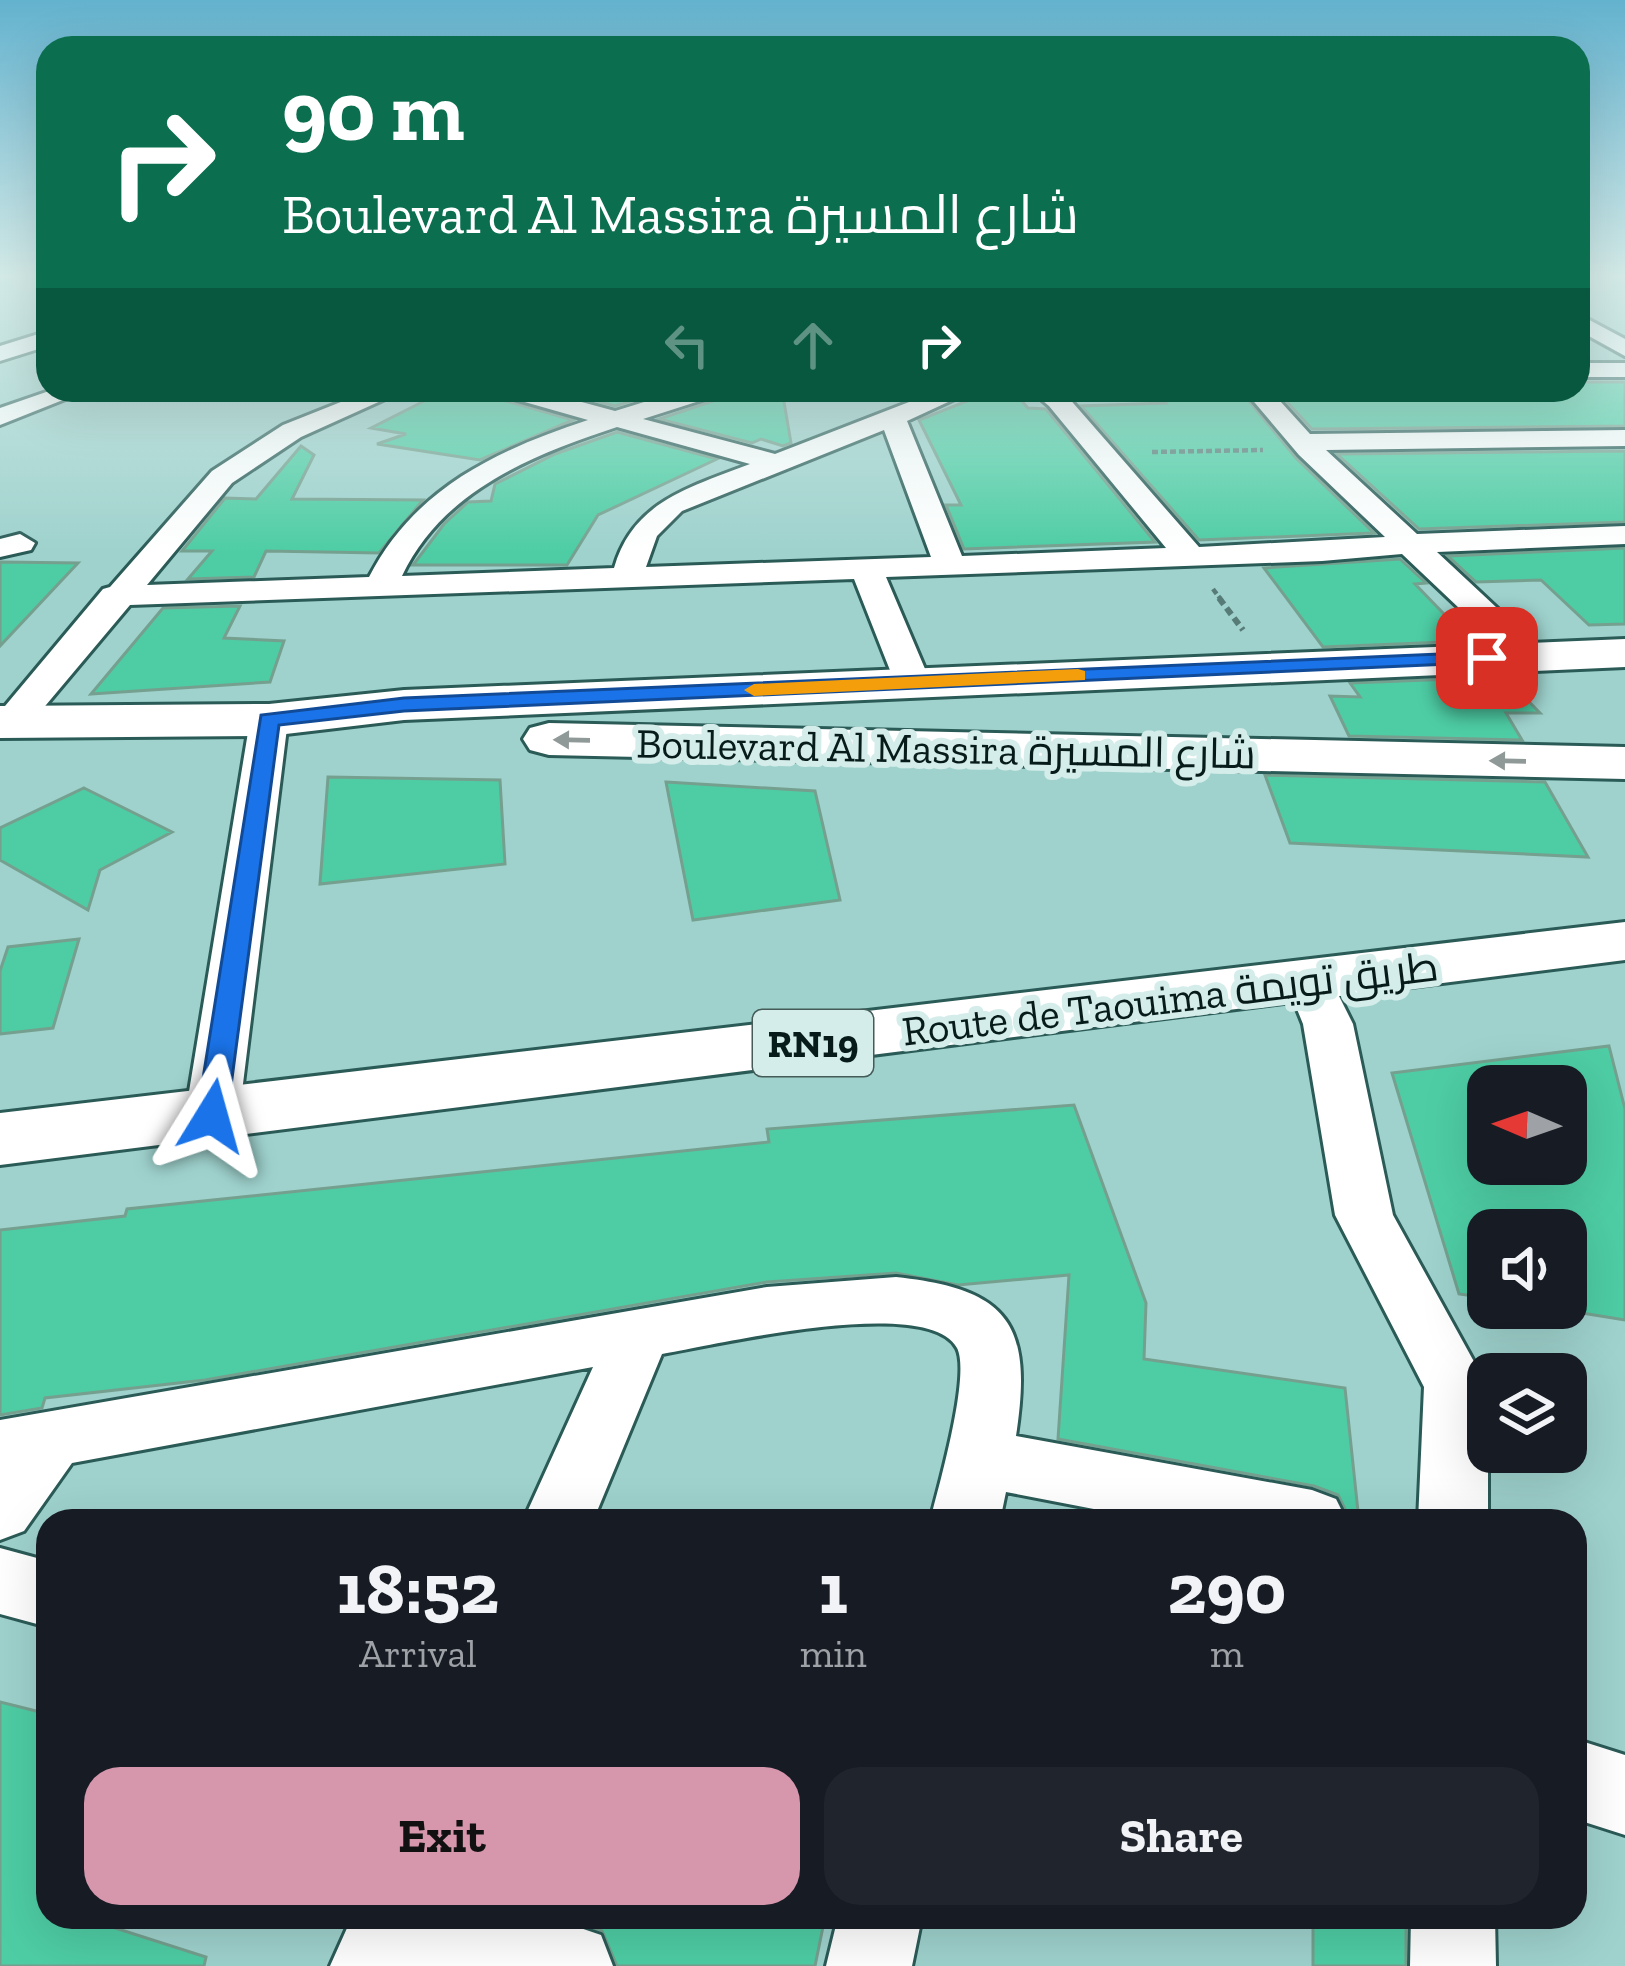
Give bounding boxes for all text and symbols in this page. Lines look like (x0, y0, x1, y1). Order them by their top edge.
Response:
text: 90 m (282, 61, 465, 162)
icon: right (84, 84, 240, 240)
text: Boulevard Al Massira شارع المسيرة (282, 182, 1079, 247)
icon: left (654, 312, 720, 378)
icon: ahead (780, 312, 846, 378)
icon: right (906, 312, 972, 378)
pin (1436, 607, 1538, 709)
icon: arrive (1454, 625, 1520, 691)
street label: Boulevard Al Massira شارع المسيرة (636, 718, 1256, 781)
one-way arrow (552, 730, 590, 749)
one-way arrow (1488, 751, 1526, 770)
street label: Route de Taouima طريق تويمة (899, 940, 1441, 1057)
road number: RN19 (753, 1010, 873, 1076)
position arrow (149, 1053, 275, 1179)
north arrow (1467, 1065, 1587, 1185)
map controls (1467, 1065, 1587, 1473)
button: sound (1467, 1209, 1587, 1329)
button: layers (1467, 1353, 1587, 1473)
text: 18:52 (337, 1545, 499, 1631)
text: 1 (819, 1545, 848, 1631)
text: 290 (1167, 1545, 1286, 1631)
text: Arrival (359, 1630, 477, 1677)
text: min (800, 1630, 867, 1677)
text: m (1210, 1630, 1244, 1677)
button: Exit (84, 1767, 800, 1905)
button: Share (824, 1767, 1539, 1905)

